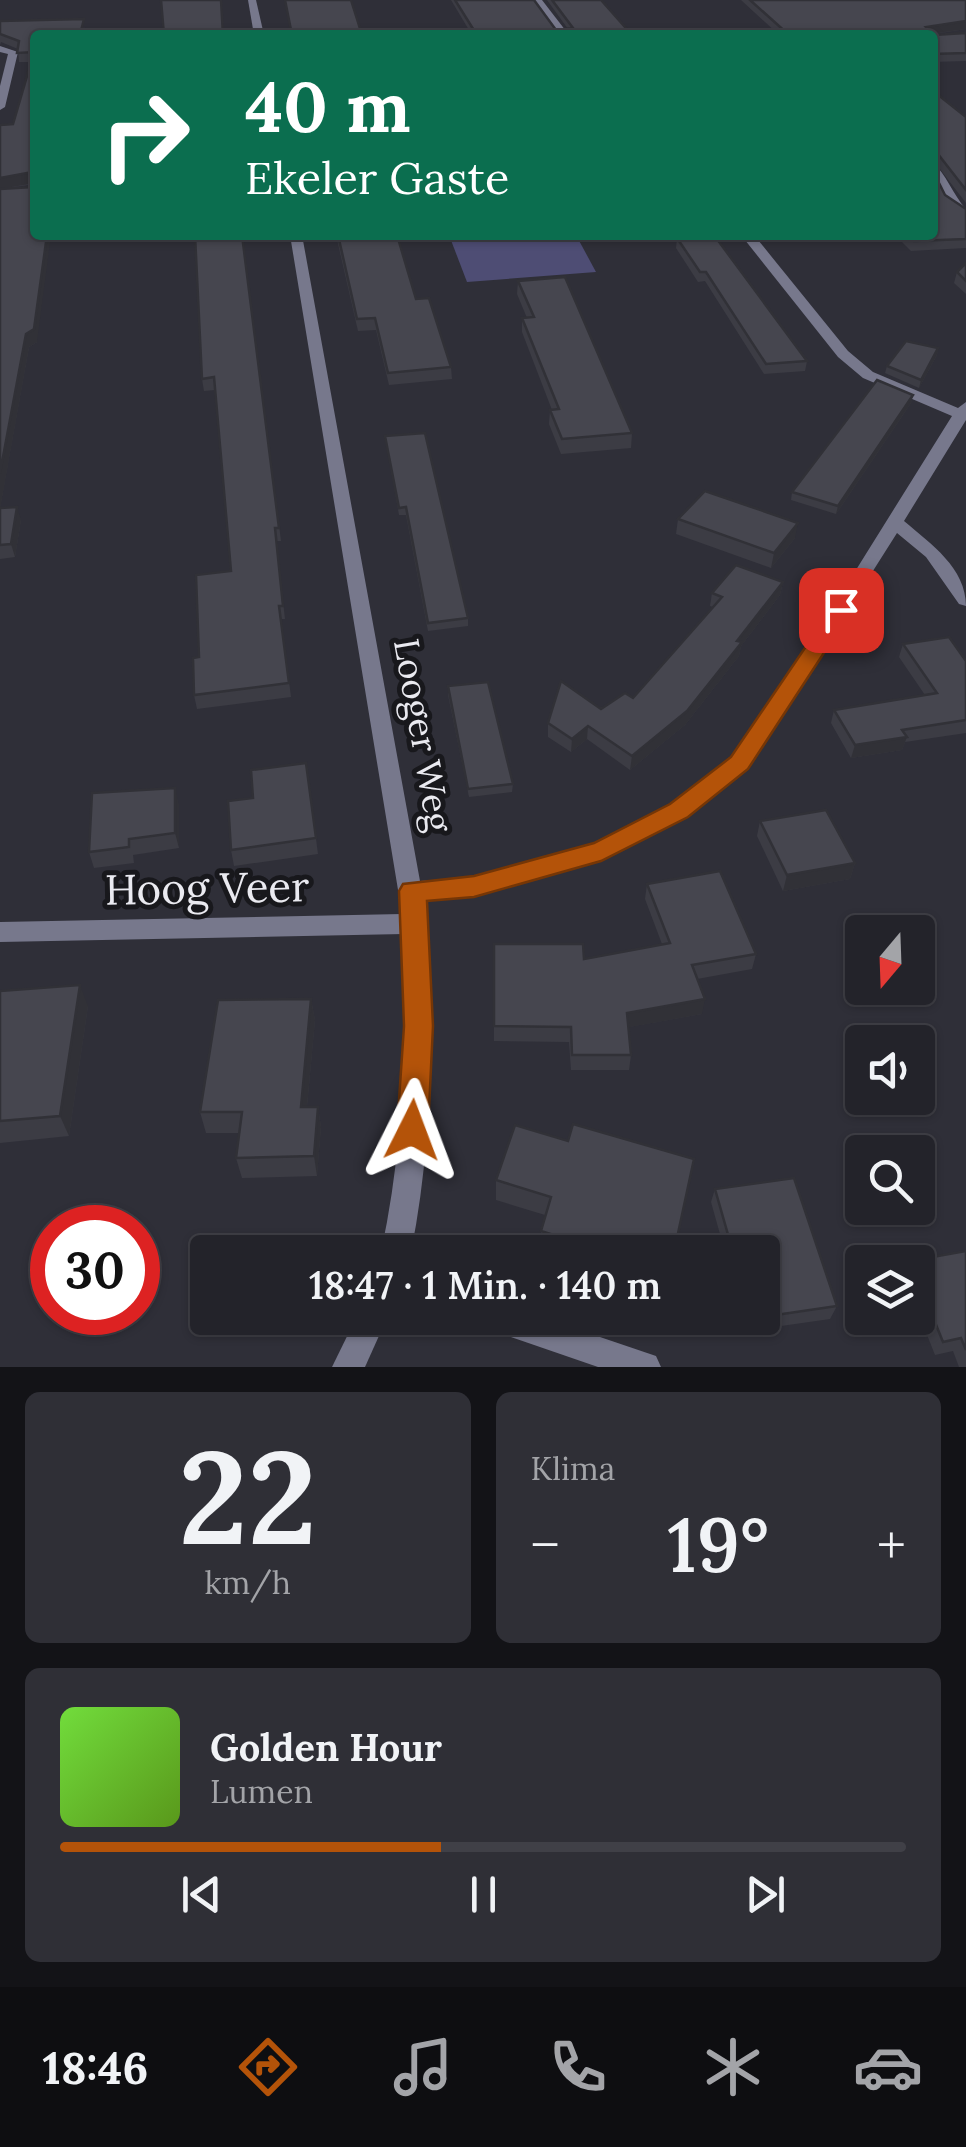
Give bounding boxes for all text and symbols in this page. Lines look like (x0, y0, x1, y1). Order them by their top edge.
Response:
text: 40 m (245, 62, 411, 151)
icon: right (80, 70, 210, 200)
text: Ekeler Gaste (245, 149, 509, 206)
pin (799, 568, 884, 653)
icon: arrive (814, 583, 869, 638)
street label: Looger Weg (384, 635, 462, 836)
street label: Hoog Veer (104, 859, 310, 917)
north arrow (845, 915, 935, 1005)
map controls (845, 915, 935, 1335)
button: sound (845, 1025, 935, 1115)
position arrow (360, 1078, 464, 1182)
button: search (845, 1135, 935, 1225)
speed limit sign: 30 (30, 1205, 160, 1335)
button: layers (845, 1245, 935, 1335)
text: 18:47 · 1 Min. · 140 m (309, 1261, 661, 1309)
text: 22 (178, 1413, 317, 1580)
text: Klima (531, 1448, 615, 1489)
text: 19° (667, 1497, 769, 1593)
text: − (531, 1510, 560, 1580)
text: + (877, 1510, 906, 1580)
text: km/h (205, 1562, 291, 1603)
text: Golden Hour (210, 1723, 442, 1771)
text: Lumen (210, 1771, 313, 1812)
icon: previous (174, 1867, 229, 1922)
icon: pause (456, 1867, 511, 1922)
icon: next (738, 1867, 793, 1922)
icon: directions (233, 2032, 303, 2102)
icon: music (388, 2032, 458, 2102)
icon: phone (543, 2032, 613, 2102)
icon: climate (698, 2032, 768, 2102)
icon: car (853, 2032, 923, 2102)
text: 18:46 (43, 2039, 148, 2096)

